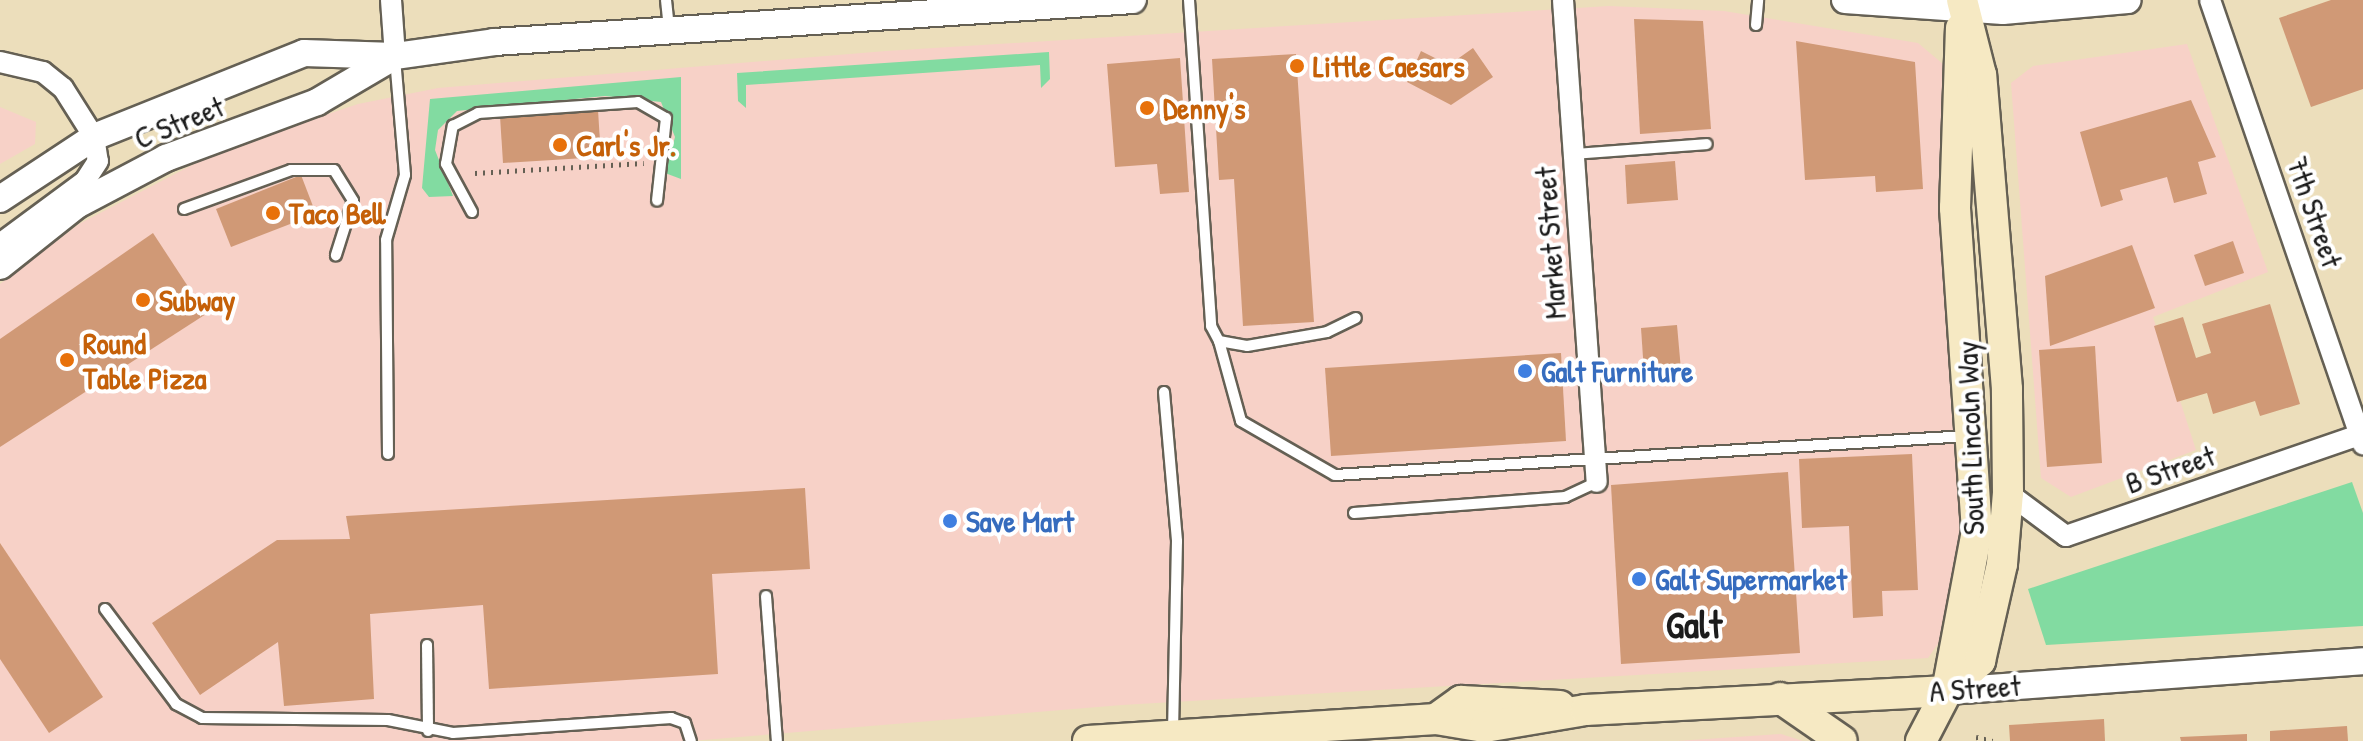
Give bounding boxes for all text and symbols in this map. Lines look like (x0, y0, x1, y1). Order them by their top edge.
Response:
place label: Little Caesars (1313, 48, 1465, 84)
marker: Little Caesars (1288, 57, 1306, 75)
street label: C Street (129, 88, 229, 156)
place label: Denny's (1163, 90, 1245, 126)
marker: Denny's (1138, 99, 1156, 117)
place label: Carl's Jr. (576, 127, 676, 163)
marker: Carl's Jr. (551, 136, 569, 154)
street label: 7th Street (2279, 152, 2351, 272)
street label: Market Street (1527, 166, 1573, 320)
place label: Taco Bell (289, 195, 386, 231)
marker: Taco Bell (264, 204, 282, 222)
place label: Subway (159, 282, 235, 318)
marker: Subway (134, 291, 152, 309)
place label: Round Table Pizza (83, 325, 207, 396)
street label: South Lincoln Way (1949, 340, 1991, 536)
marker: Round Table Pizza (58, 351, 76, 369)
place label: Galt Furniture (1541, 353, 1693, 389)
marker: Galt Furniture (1516, 362, 1534, 380)
street label: B Street (2121, 437, 2219, 501)
place label: Save Mart (966, 503, 1074, 539)
marker: Save Mart (941, 512, 959, 530)
place label: Galt Supermarket (1655, 561, 1847, 597)
marker: Galt Supermarket (1630, 570, 1648, 588)
district label: Galt (1666, 602, 1722, 648)
street label: A Street (1928, 667, 2022, 709)

